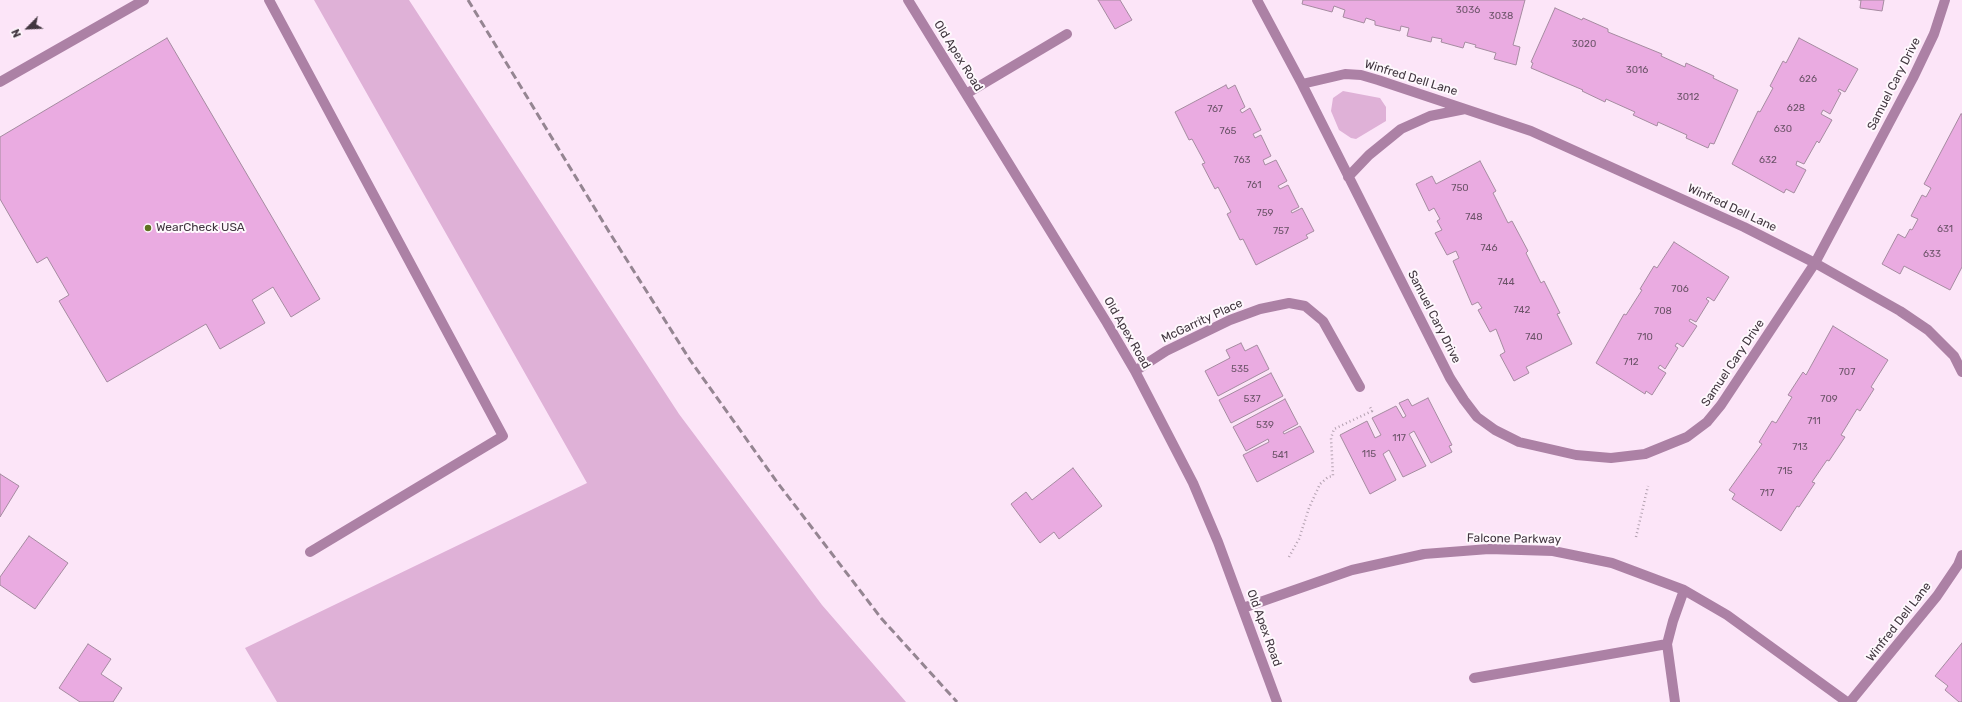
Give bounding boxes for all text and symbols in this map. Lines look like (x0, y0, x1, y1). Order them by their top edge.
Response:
house number: 3036 (1456, 4, 1480, 16)
north arrow (8, 8, 48, 48)
house number: 3038 (1489, 10, 1513, 22)
street label: Old Apex Road (930, 18, 986, 94)
text: N (9, 27, 24, 39)
street label: Samuel Cary Drive (1864, 35, 1924, 133)
house number: 3020 (1572, 38, 1596, 50)
street label: Winfred Dell Lane (1363, 57, 1459, 99)
house number: 3016 (1626, 64, 1648, 76)
house number: 626 (1799, 73, 1817, 85)
house number: 3012 (1677, 91, 1699, 103)
house number: 628 (1787, 102, 1805, 114)
house number: 767 (1207, 103, 1223, 115)
house number: 630 (1774, 123, 1792, 135)
house number: 765 (1220, 125, 1236, 137)
house number: 763 (1234, 154, 1250, 166)
house number: 632 (1759, 154, 1777, 166)
house number: 761 (1247, 179, 1261, 191)
street label: Winfred Dell Lane (1685, 181, 1779, 235)
house number: 750 (1451, 182, 1469, 194)
house number: 759 (1257, 207, 1273, 219)
house number: 748 (1465, 211, 1483, 223)
place label: WearCheck USA (156, 221, 245, 235)
marker: WearCheck USA (143, 223, 153, 233)
house number: 631 (1937, 223, 1953, 235)
house number: 757 (1273, 225, 1289, 237)
house number: 746 (1480, 242, 1498, 254)
house number: 633 (1923, 248, 1941, 260)
street label: Samuel Cary Drive (1404, 268, 1464, 366)
house number: 744 (1497, 276, 1515, 288)
house number: 706 (1671, 283, 1689, 295)
street label: Old Apex Road (1101, 294, 1153, 372)
street label: McGarrity Place (1159, 296, 1245, 346)
house number: 742 (1514, 304, 1530, 316)
house number: 708 (1654, 305, 1672, 317)
street label: Samuel Cary Drive (1698, 317, 1768, 409)
house number: 740 (1525, 331, 1543, 343)
house number: 710 (1637, 331, 1653, 343)
house number: 712 (1623, 356, 1639, 368)
house number: 535 (1231, 363, 1249, 375)
house number: 707 (1839, 366, 1855, 378)
house number: 537 (1243, 393, 1261, 405)
house number: 709 (1820, 393, 1838, 405)
house number: 711 (1807, 415, 1821, 427)
house number: 539 (1256, 419, 1274, 431)
house number: 117 (1392, 432, 1406, 444)
house number: 713 (1792, 441, 1808, 453)
house number: 115 (1362, 448, 1376, 460)
house number: 541 (1272, 449, 1288, 461)
house number: 715 (1777, 465, 1793, 477)
house number: 717 (1760, 487, 1774, 499)
street label: Falcone Parkway (1467, 531, 1561, 547)
street label: Winfred Dell Lane (1864, 579, 1934, 665)
street label: Old Apex Road (1243, 588, 1285, 668)

